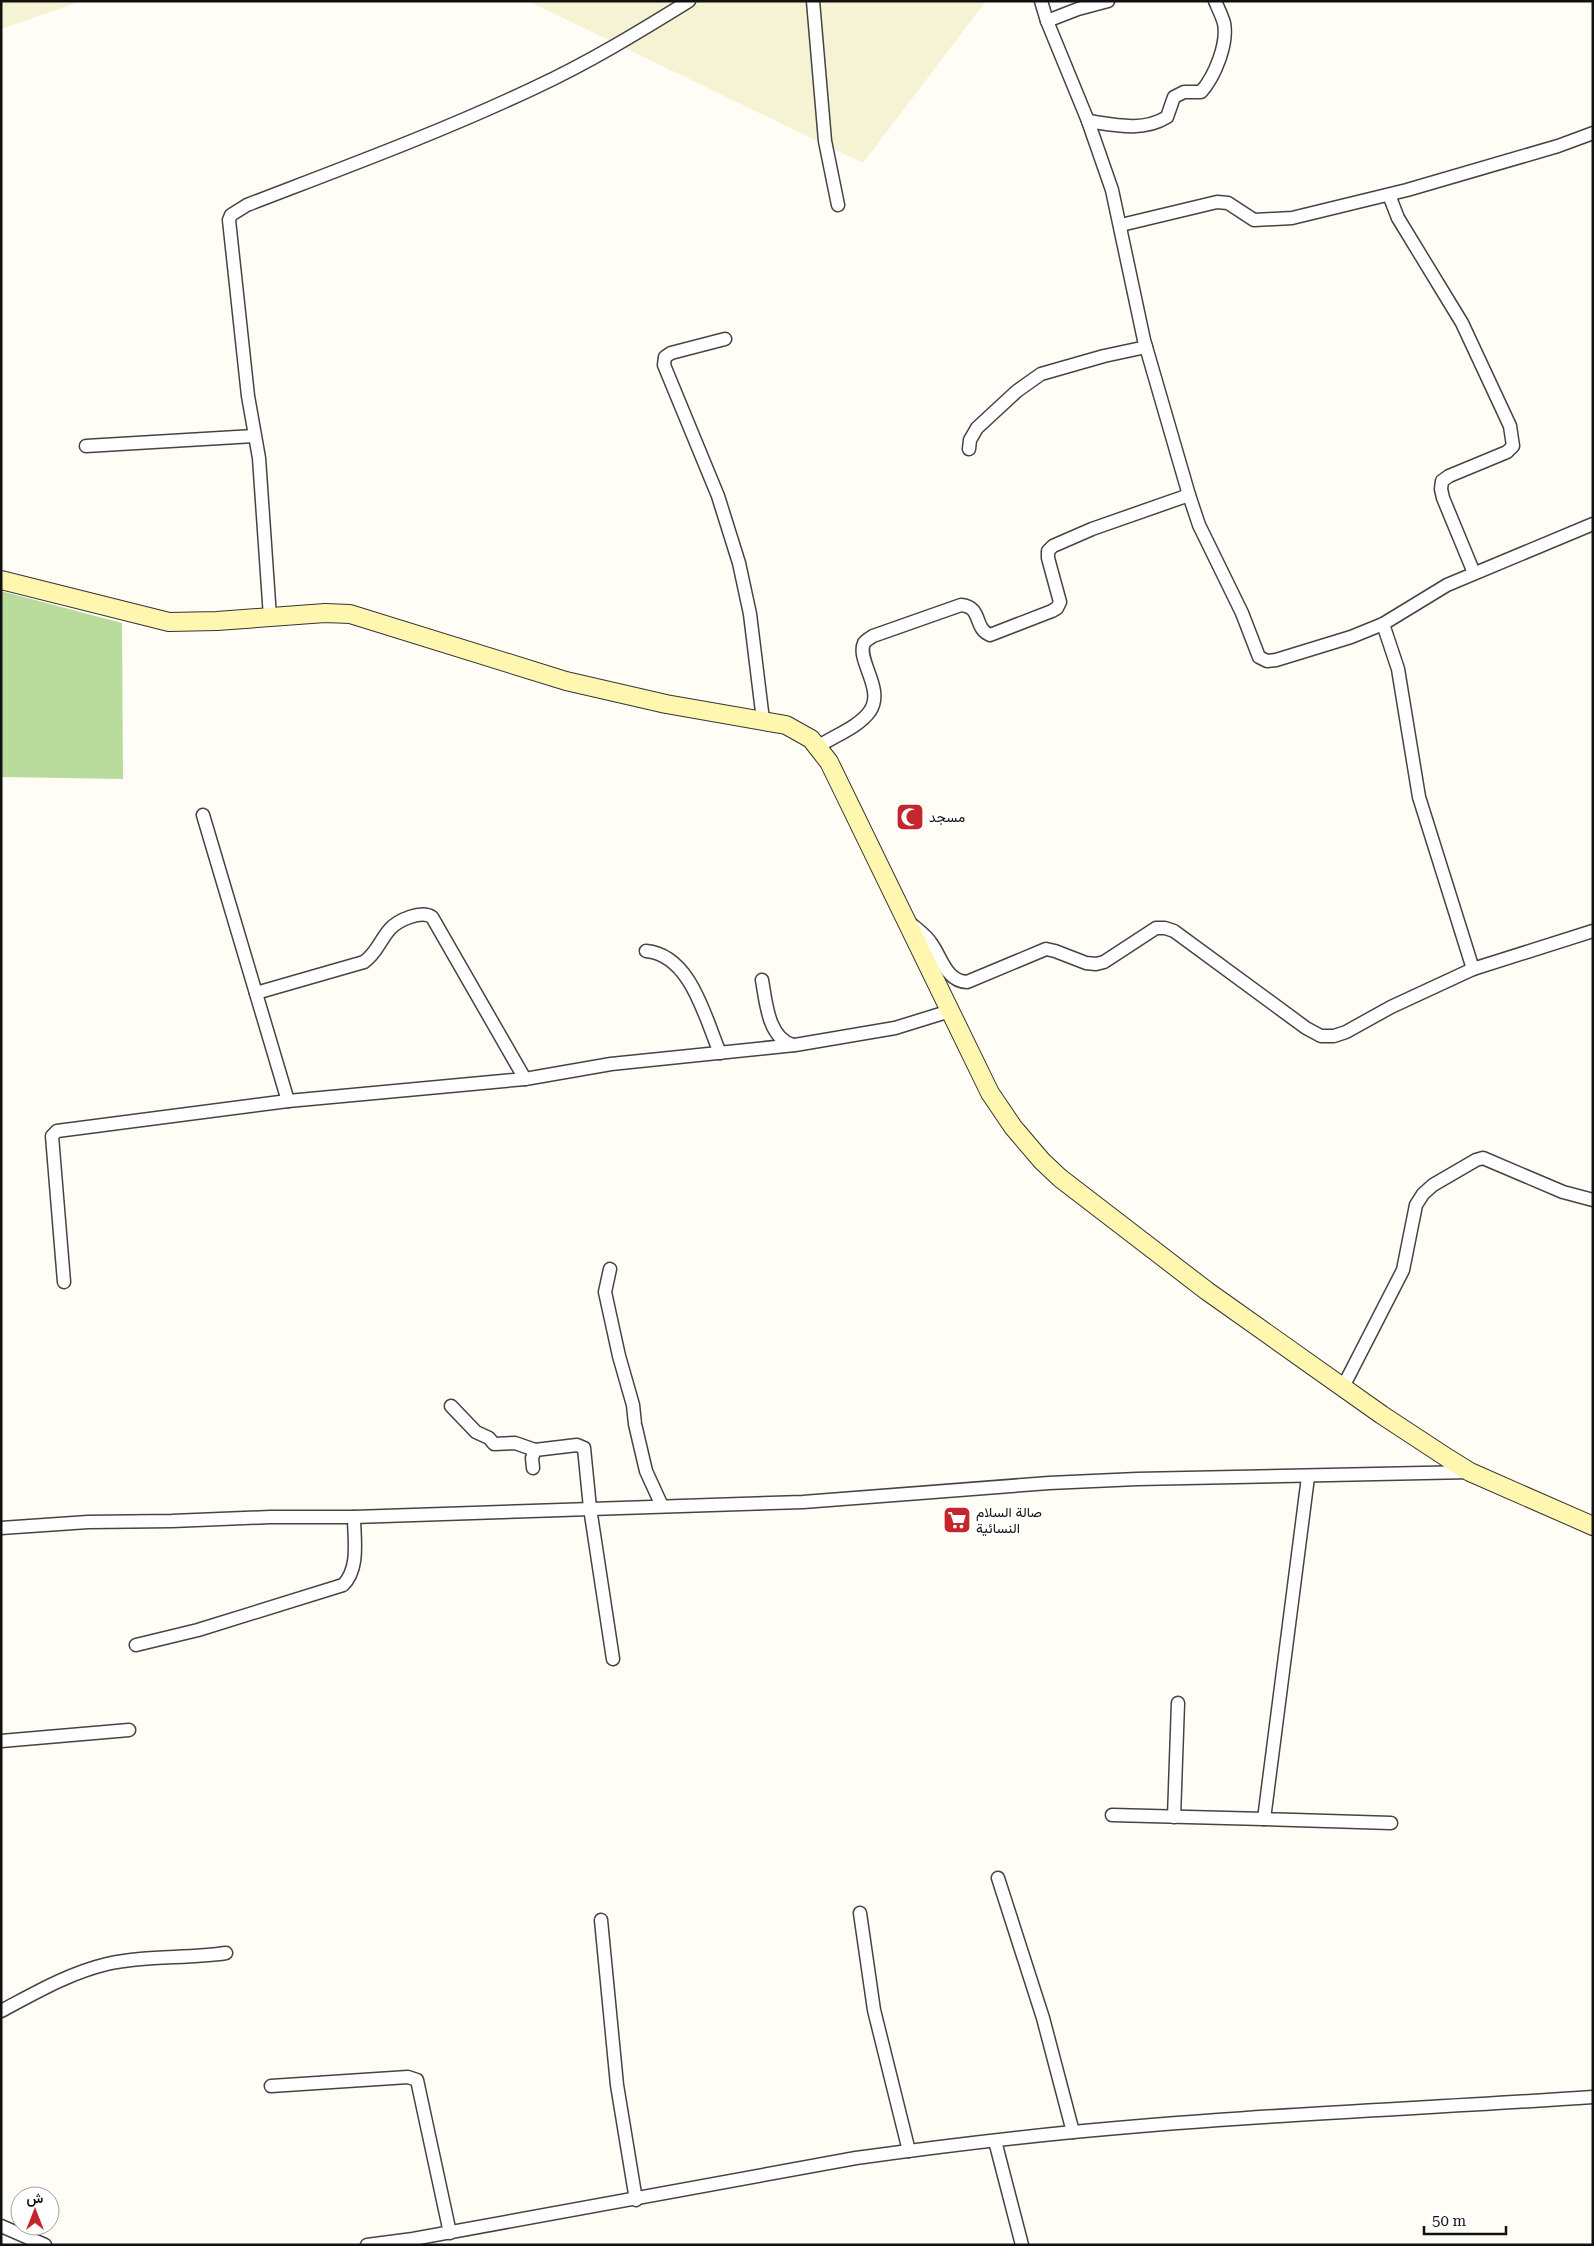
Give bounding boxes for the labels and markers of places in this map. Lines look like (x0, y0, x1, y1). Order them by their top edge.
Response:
mosque icon: مسجد (895, 802, 925, 832)
place label: مسجد (929, 809, 965, 826)
place label: صالة السلام النسائية (976, 1504, 1042, 1536)
supermarket icon: صالة السلام النسائية (942, 1505, 972, 1535)

